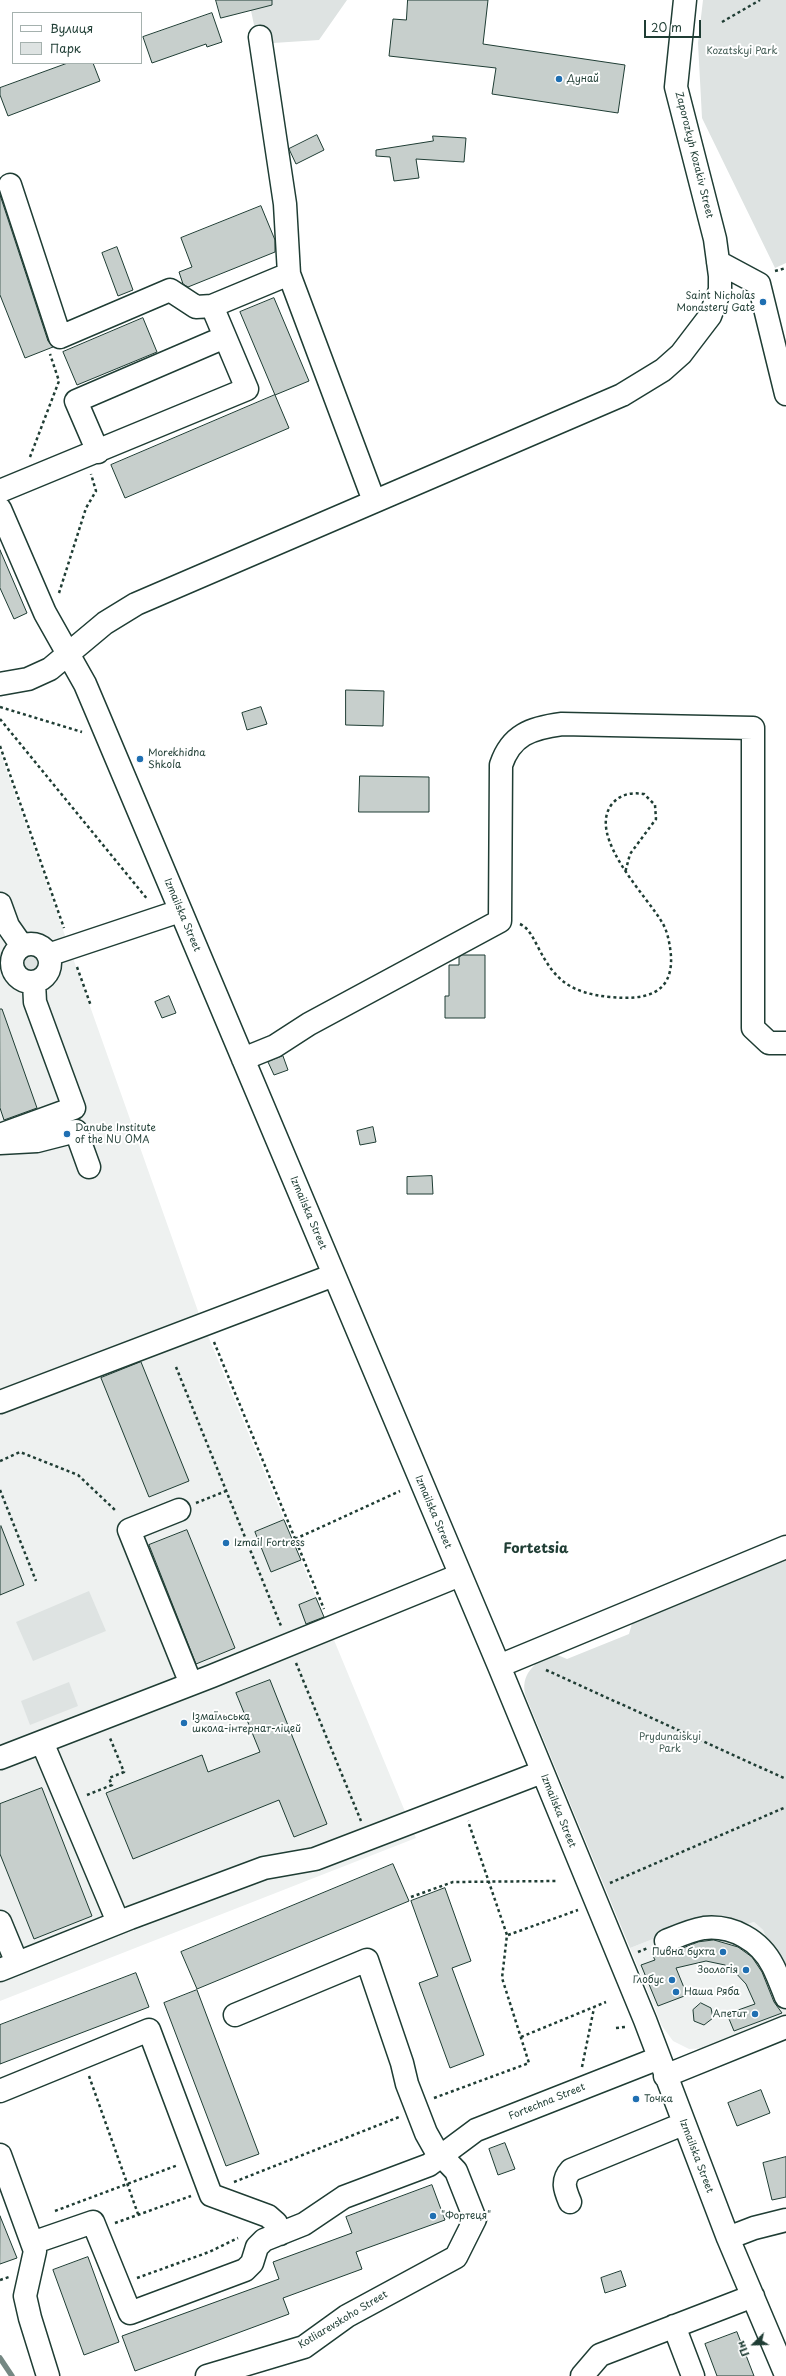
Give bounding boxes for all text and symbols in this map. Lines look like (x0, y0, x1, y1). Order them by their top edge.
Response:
legend (12, 12, 142, 64)
scale bar (646, 12, 703, 38)
text: 20 m (651, 18, 682, 36)
text: Вулиця (50, 19, 93, 37)
text: Парк (50, 39, 81, 57)
park label: Kozatskyi Park (706, 45, 778, 57)
place label: Дунай (567, 73, 599, 85)
marker: Дунай (554, 74, 564, 84)
street label: Zaporozkyh Kozakiv Street (672, 90, 716, 220)
place label: Saint Nicholas Monastery Gate (677, 290, 755, 314)
marker: Saint Nicholas Monastery Gate (758, 297, 768, 307)
place label: Morekhidna Shkola (148, 747, 206, 770)
marker: Morekhidna Shkola (135, 754, 145, 764)
street label: Izmailska Street (161, 877, 203, 953)
place label: Danube Institute of the NU OMA (75, 1122, 156, 1146)
marker: Danube Institute of the NU OMA (62, 1129, 72, 1139)
street label: Izmailska Street (287, 1175, 329, 1251)
street label: Izmailska Street (412, 1474, 454, 1550)
place label: Izmail Fortress (234, 1537, 305, 1549)
marker: Izmail Fortress (221, 1538, 231, 1548)
district label: Fortetsia (503, 1541, 569, 1557)
place label: Ізмаїльська школа-інтернат-ліцей (192, 1711, 301, 1734)
marker: Ізмаїльська школа-інтернат-ліцей (179, 1718, 189, 1728)
park label: Prydunaiskyi Park (639, 1731, 701, 1754)
street label: Izmailska Street (538, 1772, 578, 1850)
place label: Пивна бухта (652, 1946, 715, 1958)
marker: Пивна бухта (718, 1947, 728, 1957)
place label: Зоологія (698, 1964, 738, 1976)
marker: Зоологія (741, 1965, 751, 1975)
place label: Глобус (633, 1974, 664, 1986)
marker: Глобус (667, 1975, 677, 1985)
place label: Наша Ряба (684, 1986, 739, 1998)
marker: Наша Ряба (671, 1987, 681, 1997)
place label: Апетит (713, 2008, 747, 2020)
marker: Апетит (750, 2009, 760, 2019)
street label: Fortechna Street (507, 2081, 587, 2123)
place label: Точка (644, 2093, 673, 2105)
marker: Точка (631, 2094, 641, 2104)
street label: Izmailska Street (676, 2117, 716, 2195)
place label: "Фортеця" (441, 2210, 491, 2222)
marker: "Фортеця" (428, 2211, 438, 2221)
street label: Kotliarevskoho Street (296, 2289, 390, 2351)
north arrow (734, 2324, 774, 2364)
text: Пн (732, 2338, 753, 2360)

